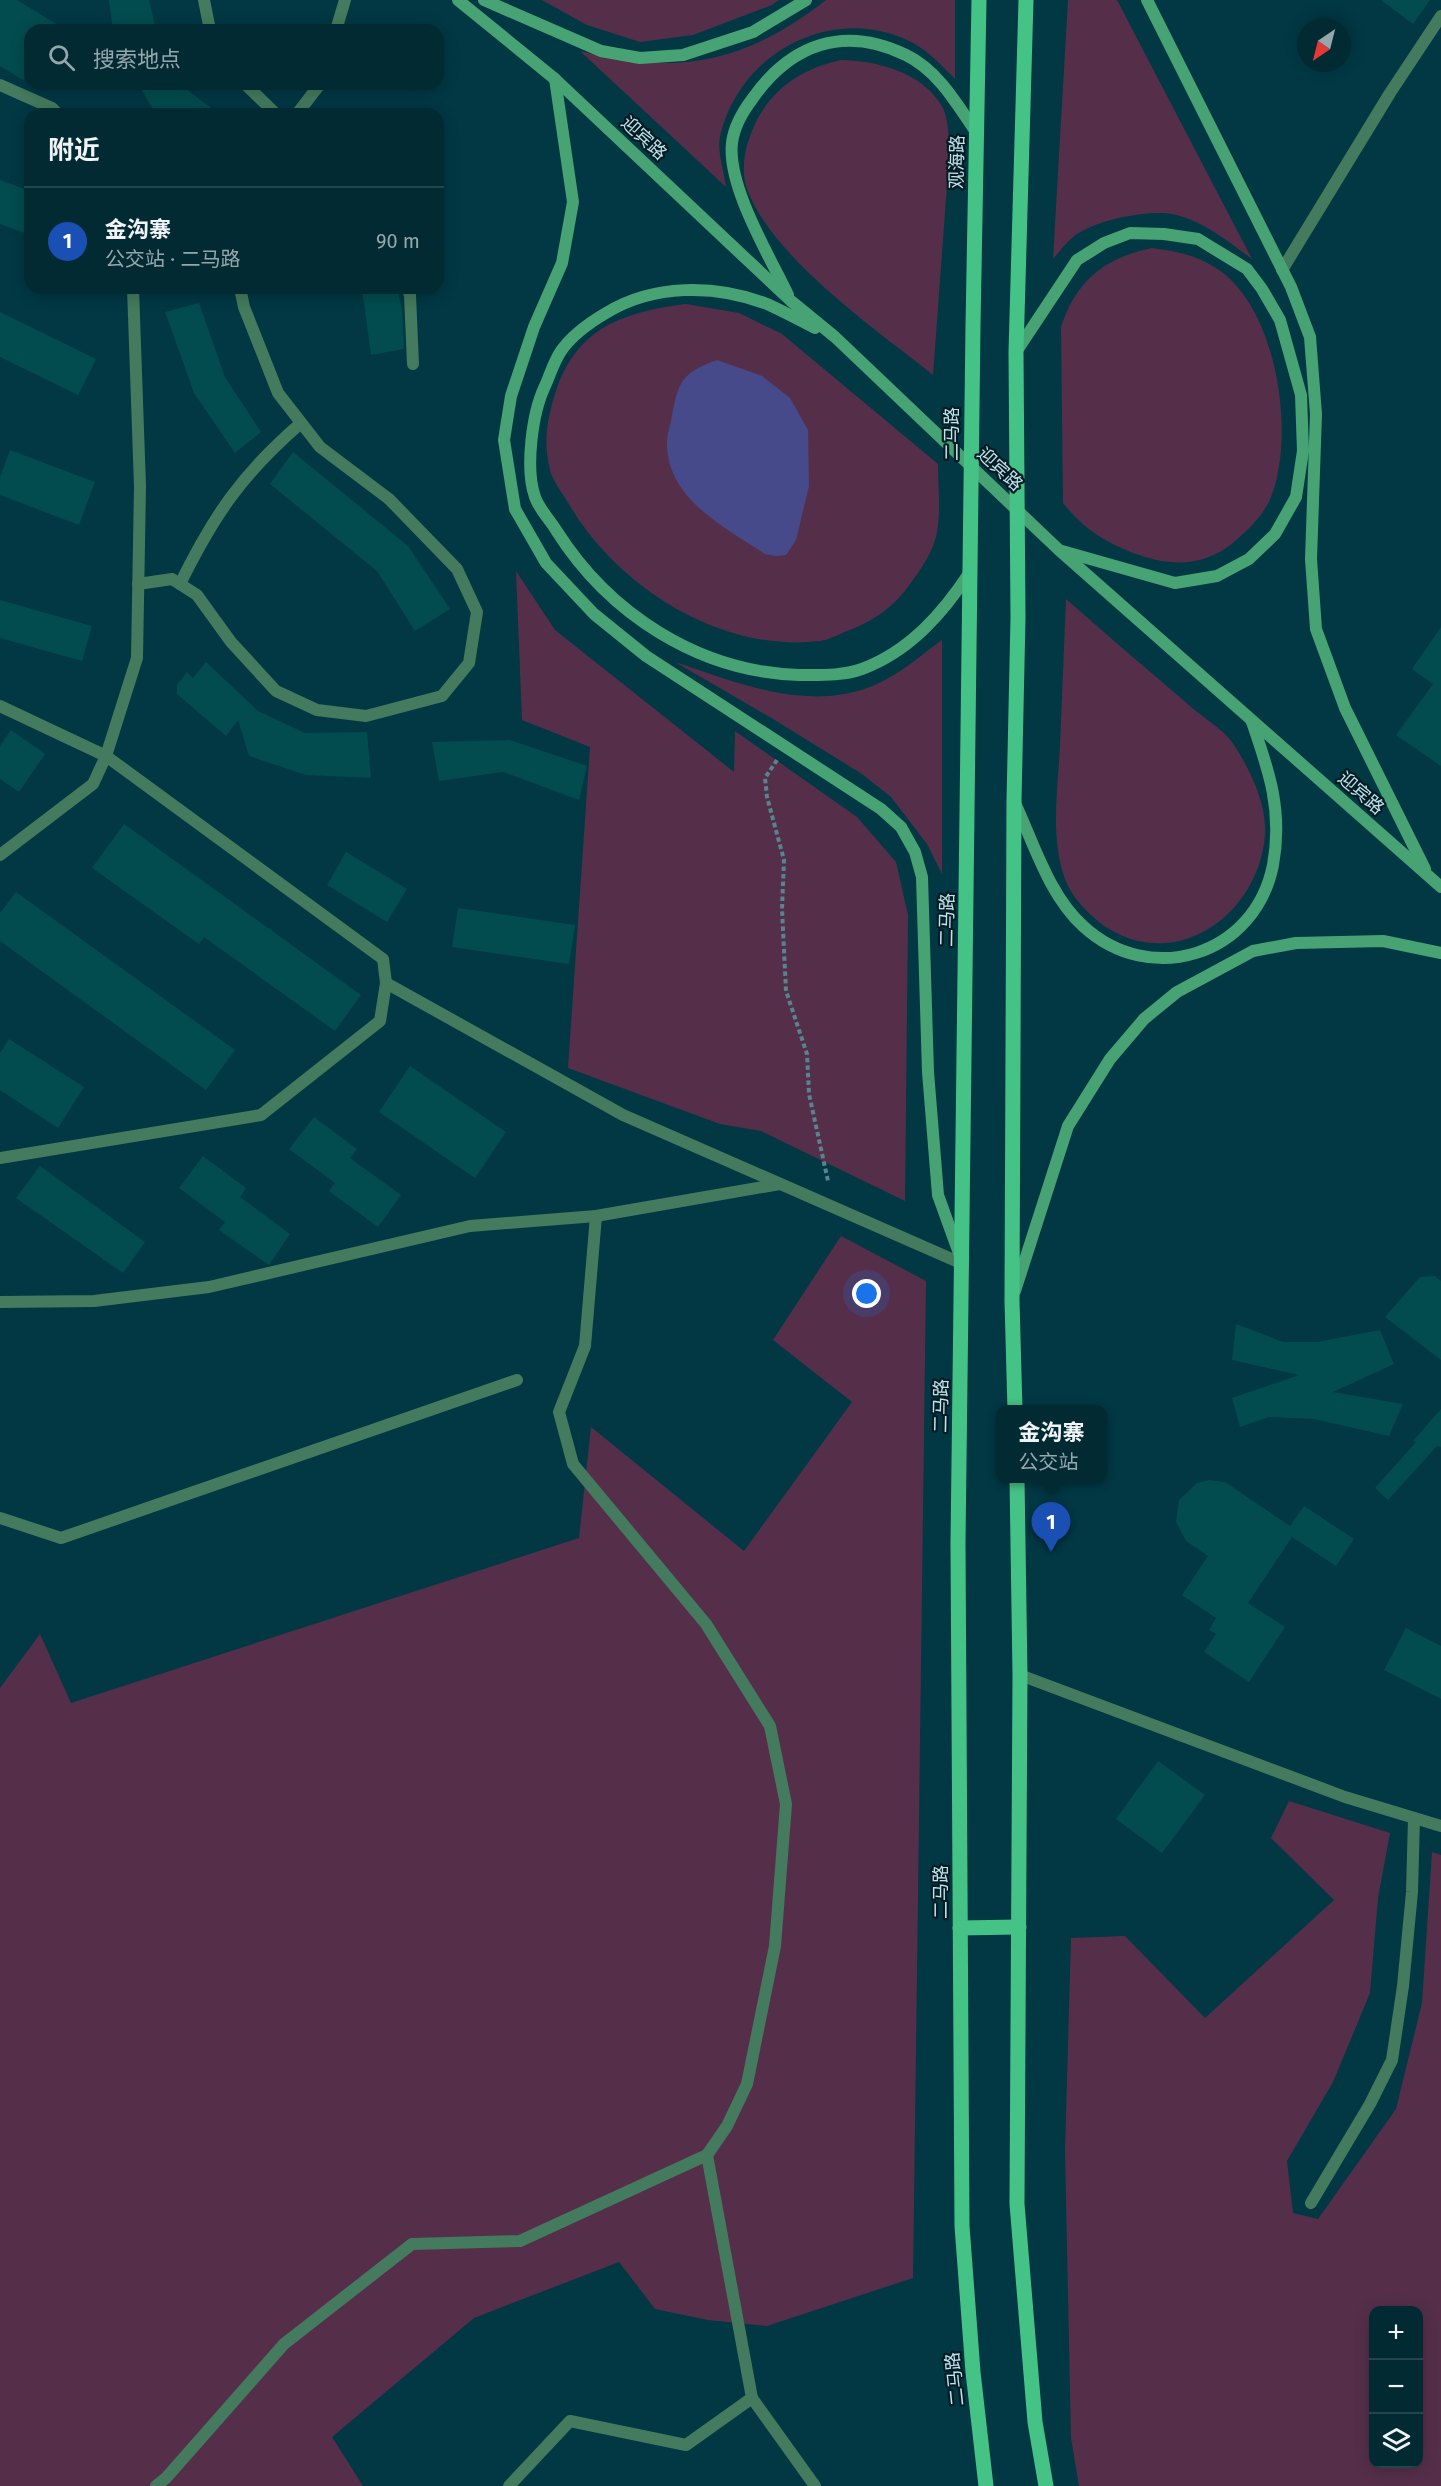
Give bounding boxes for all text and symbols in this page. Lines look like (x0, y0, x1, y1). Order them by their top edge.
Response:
north arrow (1297, 18, 1351, 72)
search box (24, 24, 444, 90)
icon: search (45, 41, 78, 74)
text: 搜索地点 (93, 46, 181, 73)
street label: 迎宾路 (617, 112, 671, 164)
text: 附近 (48, 135, 100, 166)
street label: 观海路 (946, 135, 968, 189)
text: 金沟寨 (105, 216, 171, 243)
text: 1 (63, 229, 72, 253)
text: 90 m (376, 229, 420, 253)
text: 公交站 · 二马路 (105, 247, 240, 271)
street label: 二马路 (941, 407, 963, 461)
street label: 迎宾路 (973, 443, 1027, 495)
street label: 迎宾路 (1333, 767, 1389, 819)
street label: 二马路 (936, 893, 958, 947)
your location (852, 1279, 881, 1308)
street label: 二马路 (930, 1379, 952, 1433)
popup (996, 1405, 1107, 1483)
text: 金沟寨 (1018, 1419, 1085, 1446)
text: 公交站 (1018, 1450, 1078, 1474)
pin: 1 (1032, 1502, 1070, 1552)
street label: 二马路 (930, 1865, 952, 1919)
map controls (1369, 2306, 1423, 2468)
button: + (1369, 2306, 1423, 2360)
street label: 二马路 (941, 2351, 969, 2407)
button: − (1369, 2360, 1423, 2414)
button: layers (1369, 2414, 1423, 2468)

